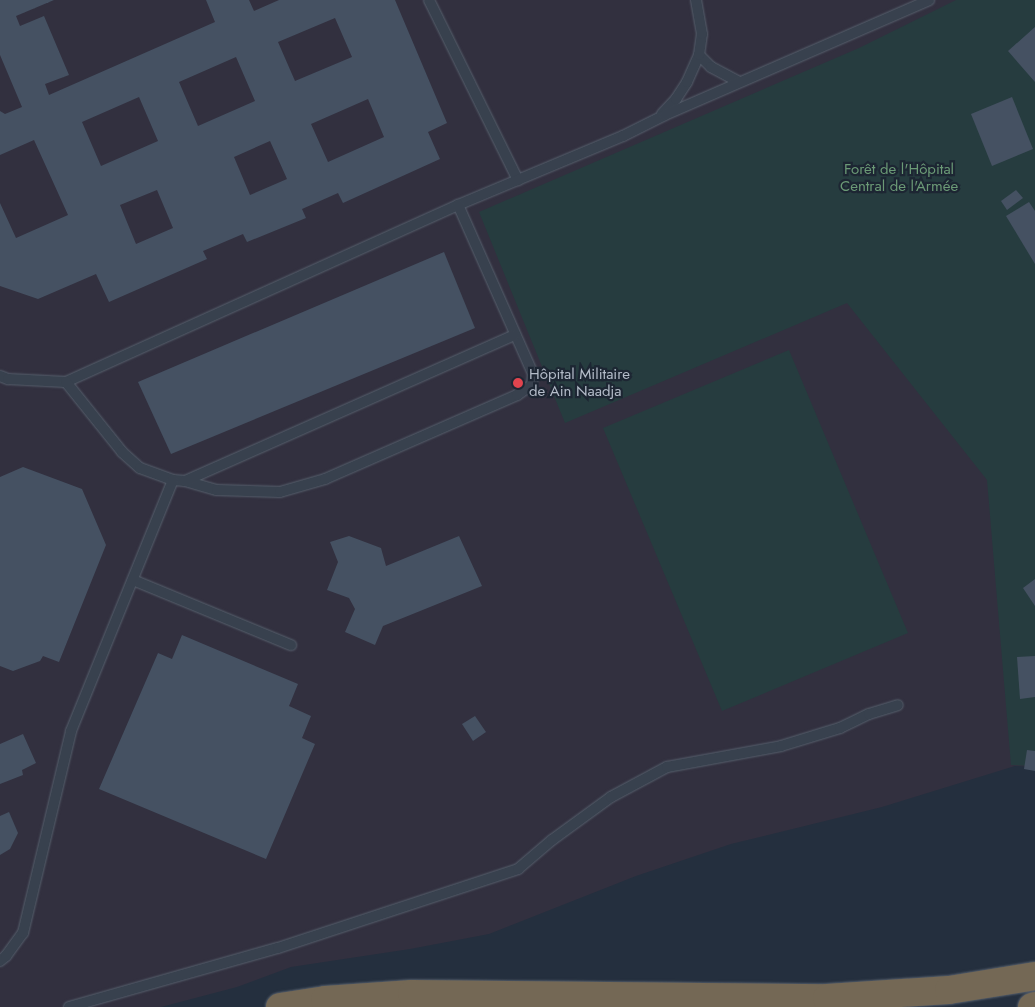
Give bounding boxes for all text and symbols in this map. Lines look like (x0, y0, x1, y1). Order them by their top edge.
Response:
park label: Forêt de l'Hôpital Central de l'Armée (840, 160, 958, 195)
place label: Hôpital Militaire de Ain Naadja (529, 365, 630, 400)
marker: Hôpital Militaire de Ain Naadja (511, 376, 525, 390)

